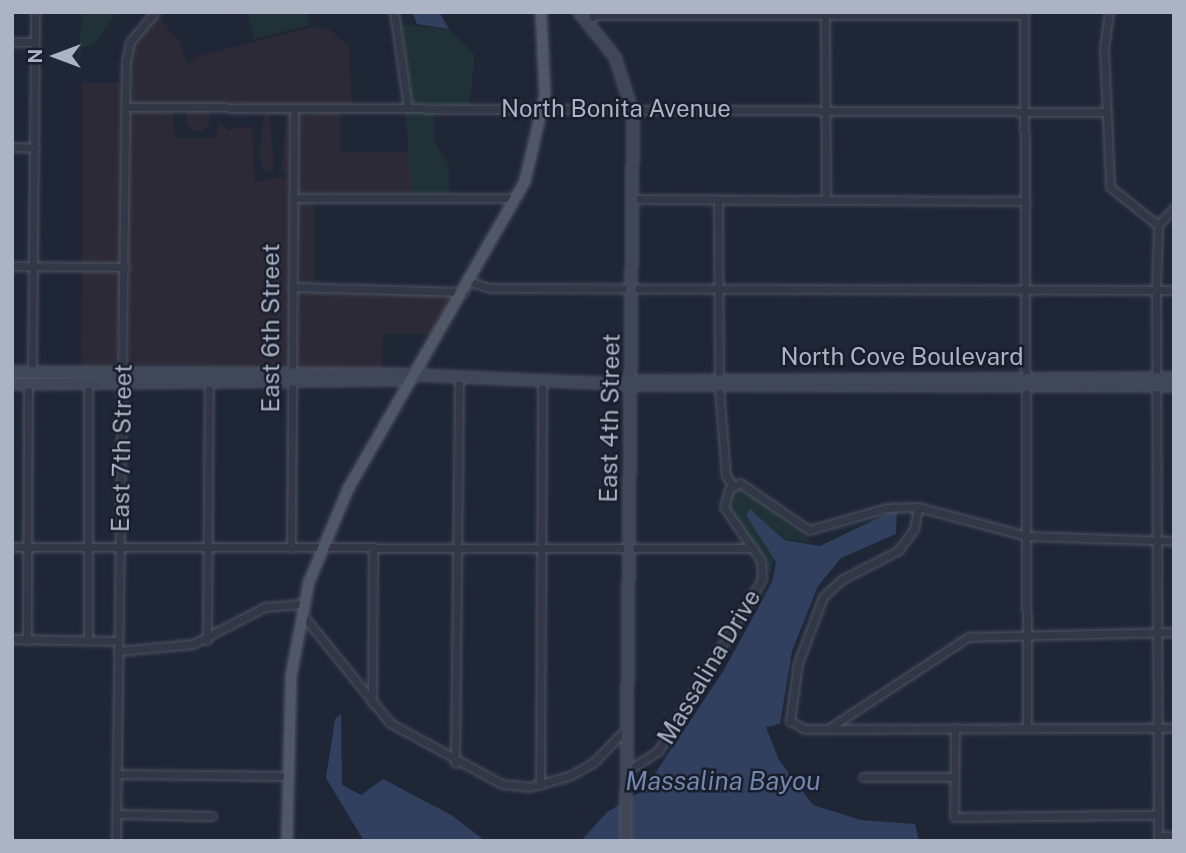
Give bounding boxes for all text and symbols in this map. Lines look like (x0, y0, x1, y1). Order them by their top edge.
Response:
north arrow (21, 21, 91, 91)
text: N (24, 49, 46, 63)
street label: North Bonita Avenue (501, 95, 731, 123)
street label: East 6th Street (257, 244, 285, 412)
street label: East 4th Street (594, 333, 626, 503)
street label: North Cove Boulevard (780, 343, 1024, 371)
street label: East 7th Street (106, 364, 138, 532)
street label: Massalina Drive (651, 584, 767, 750)
water label: Massalina Bayou (625, 765, 821, 797)

